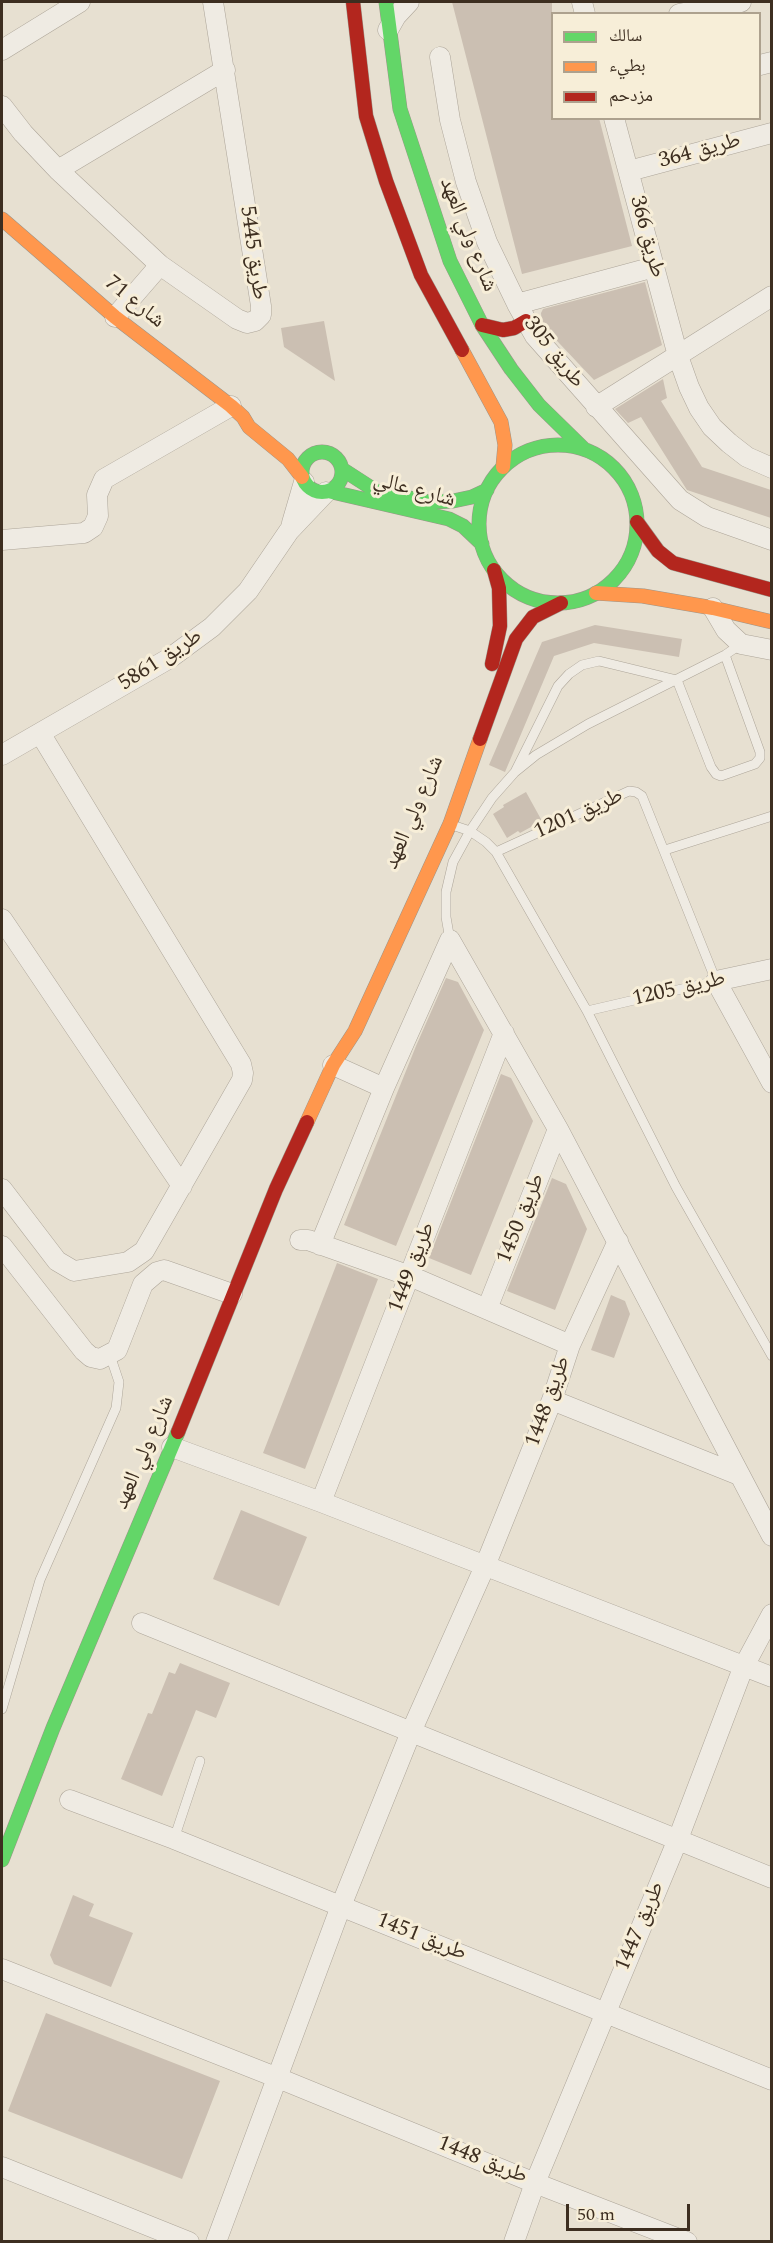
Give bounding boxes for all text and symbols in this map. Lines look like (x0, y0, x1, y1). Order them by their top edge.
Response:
legend (551, 12, 761, 120)
text: سالك (609, 22, 642, 49)
text: بطيء (609, 52, 646, 79)
text: مزدحم (609, 82, 653, 109)
street label: طريق 364 (656, 128, 744, 176)
street label: شارع ولي العهد (432, 174, 502, 296)
street label: طريق 366 (622, 193, 670, 281)
street label: طريق 5445 (232, 204, 272, 302)
street label: شارع 71 (99, 271, 169, 335)
street label: طريق 305 (517, 312, 589, 394)
street label: شارع عالي (370, 467, 458, 515)
street label: طريق 5861 (114, 624, 208, 698)
street label: شارع ولي العهد (379, 752, 451, 874)
street label: طريق 1201 (530, 784, 628, 846)
street label: طريق 1205 (630, 967, 728, 1013)
street label: طريق 1450 (492, 1170, 552, 1268)
street label: طريق 1449 (384, 1219, 442, 1317)
street label: طريق 1448 (520, 1353, 578, 1451)
street label: شارع ولي العهد (109, 1392, 181, 1514)
street label: طريق 1447 (610, 1878, 672, 1976)
street label: طريق 1451 (372, 1908, 470, 1968)
street label: طريق 1448 (433, 2131, 531, 2191)
scale bar (569, 2192, 694, 2230)
text: 50 m (577, 2201, 615, 2228)

